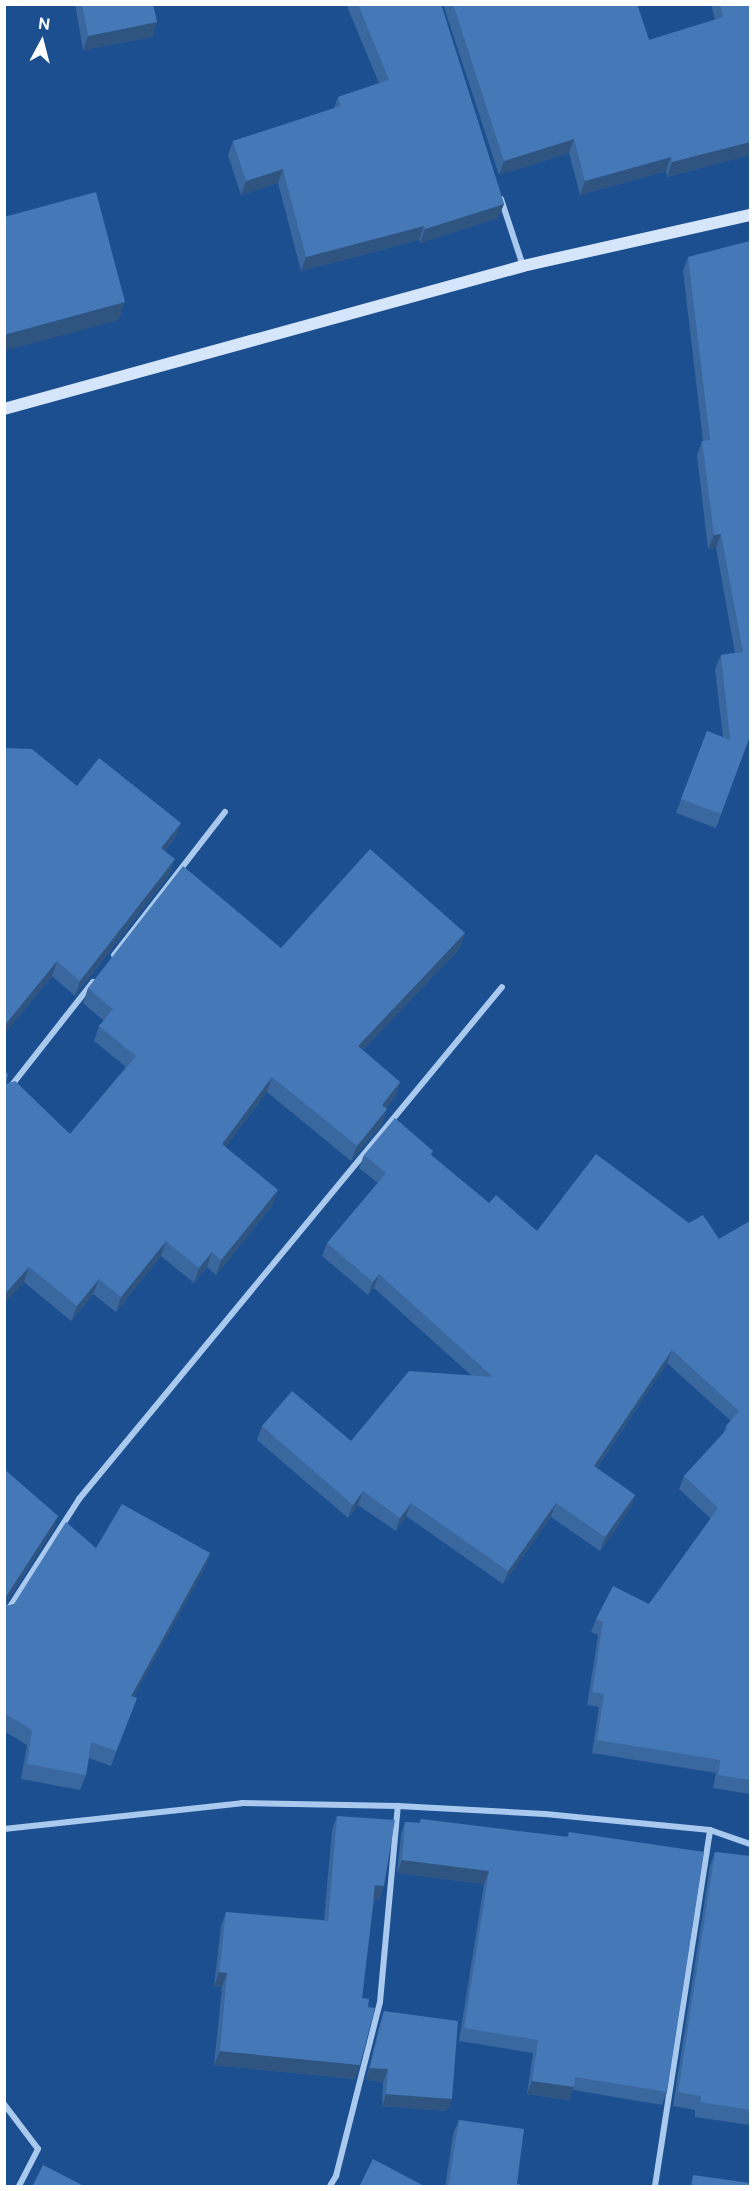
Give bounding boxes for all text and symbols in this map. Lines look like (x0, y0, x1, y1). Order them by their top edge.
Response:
north arrow (12, 12, 72, 72)
text: N (37, 13, 51, 35)

